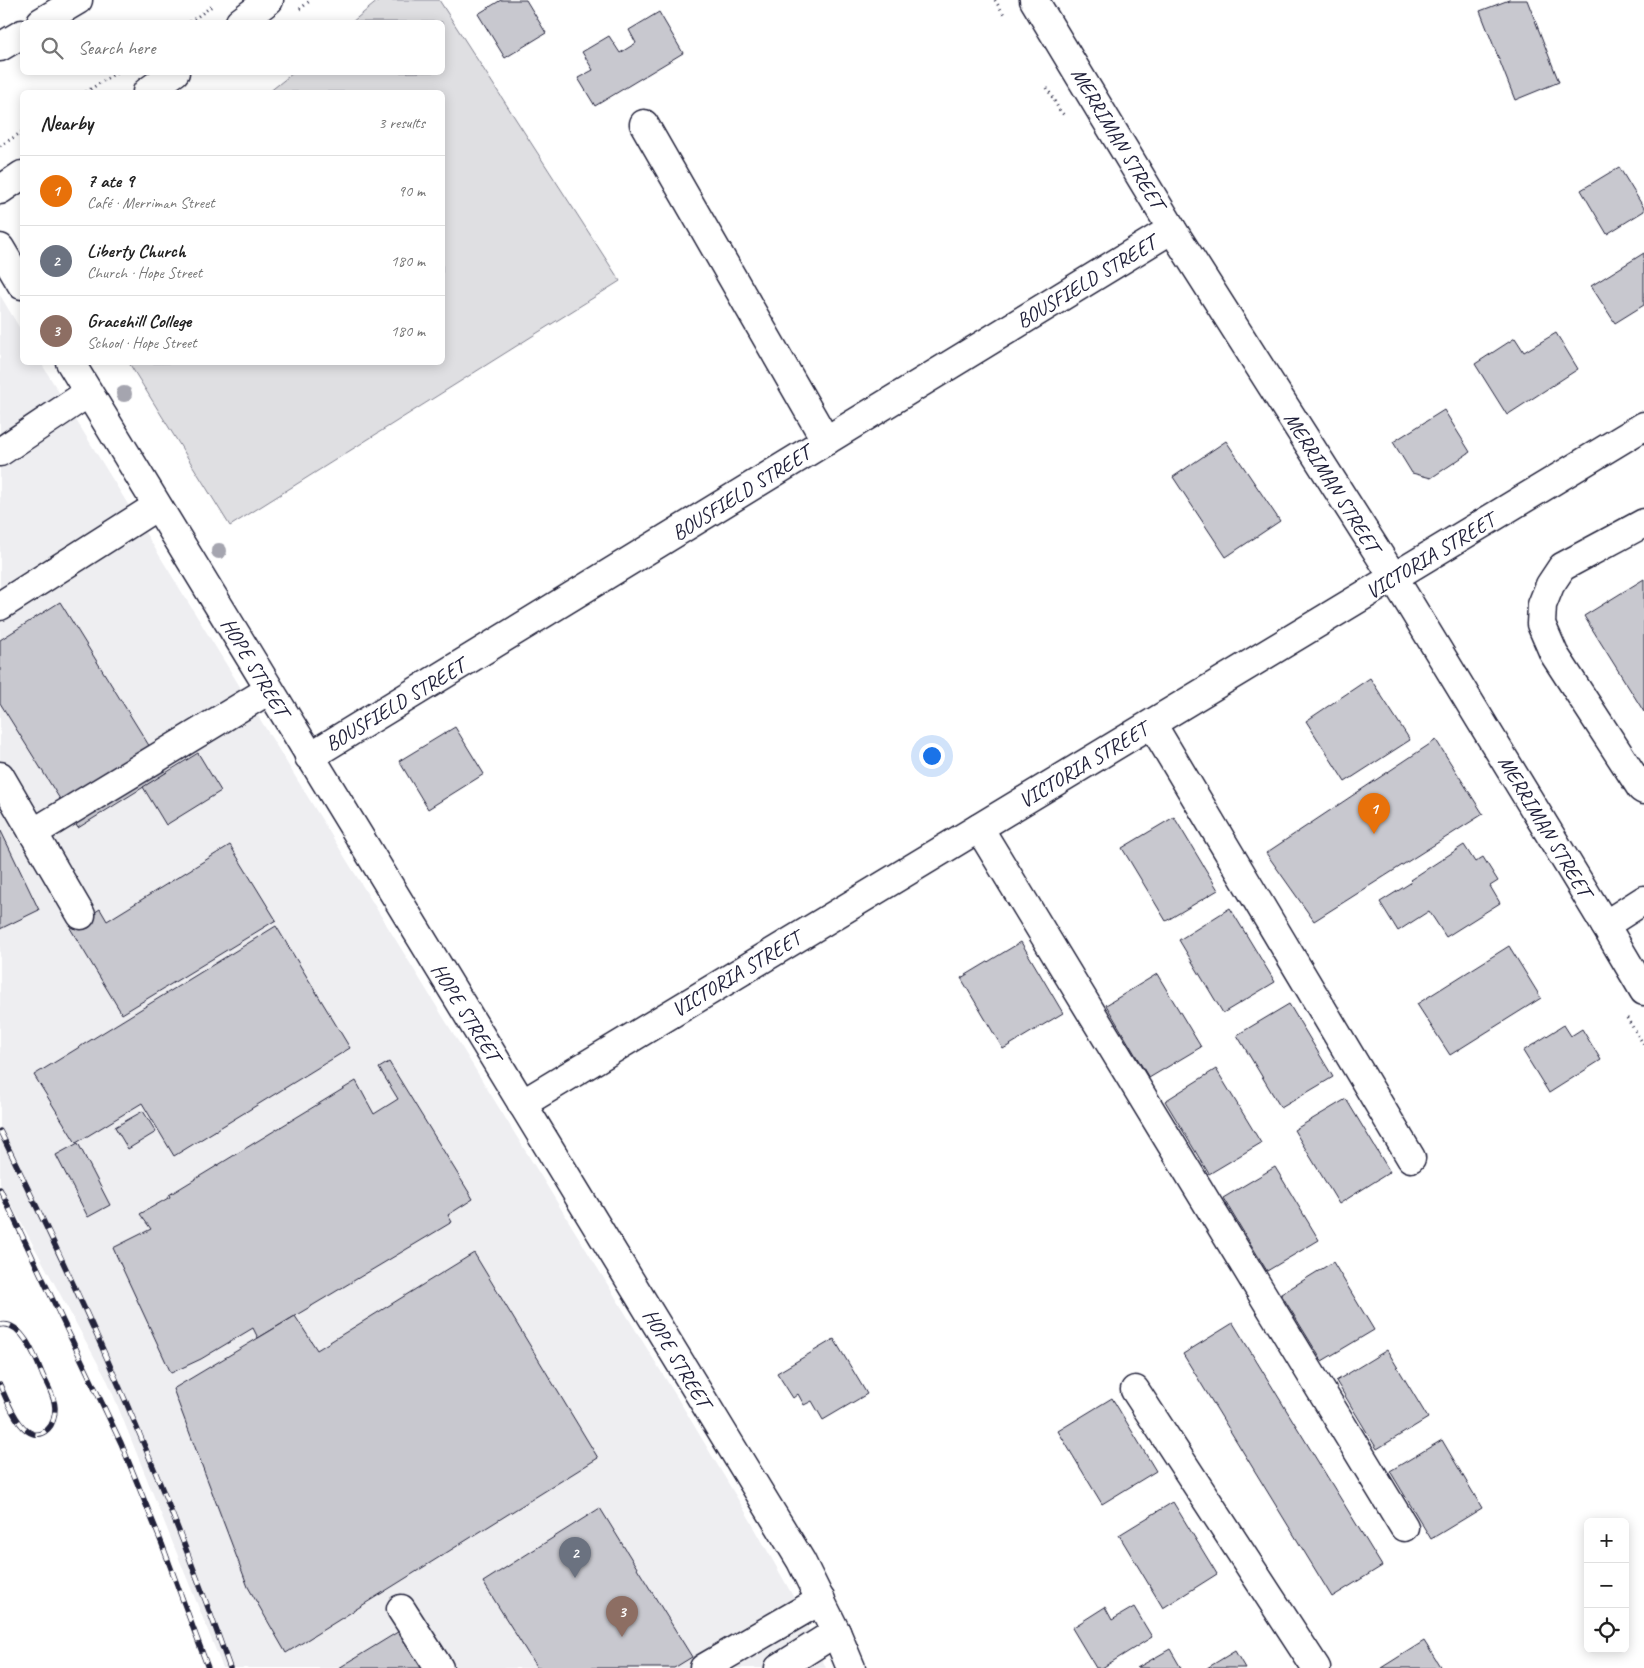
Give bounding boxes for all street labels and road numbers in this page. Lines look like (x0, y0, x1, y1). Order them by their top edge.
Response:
street label: MERRIMAN STREET (1066, 63, 1173, 218)
street label: BOUSFIELD STREET (1011, 227, 1165, 334)
street label: MERRIMAN STREET (1279, 407, 1388, 561)
street label: BOUSFIELD STREET (667, 437, 820, 546)
street label: VICTORIA STREET (1361, 505, 1504, 605)
street label: HOPE STREET (215, 613, 297, 726)
street label: BOUSFIELD STREET (320, 650, 474, 757)
street label: VICTORIA STREET (1014, 714, 1157, 814)
street label: MERRIMAN STREET (1493, 751, 1600, 906)
street label: VICTORIA STREET (667, 923, 810, 1023)
street label: HOPE STREET (426, 958, 509, 1070)
street label: HOPE STREET (637, 1304, 719, 1417)

